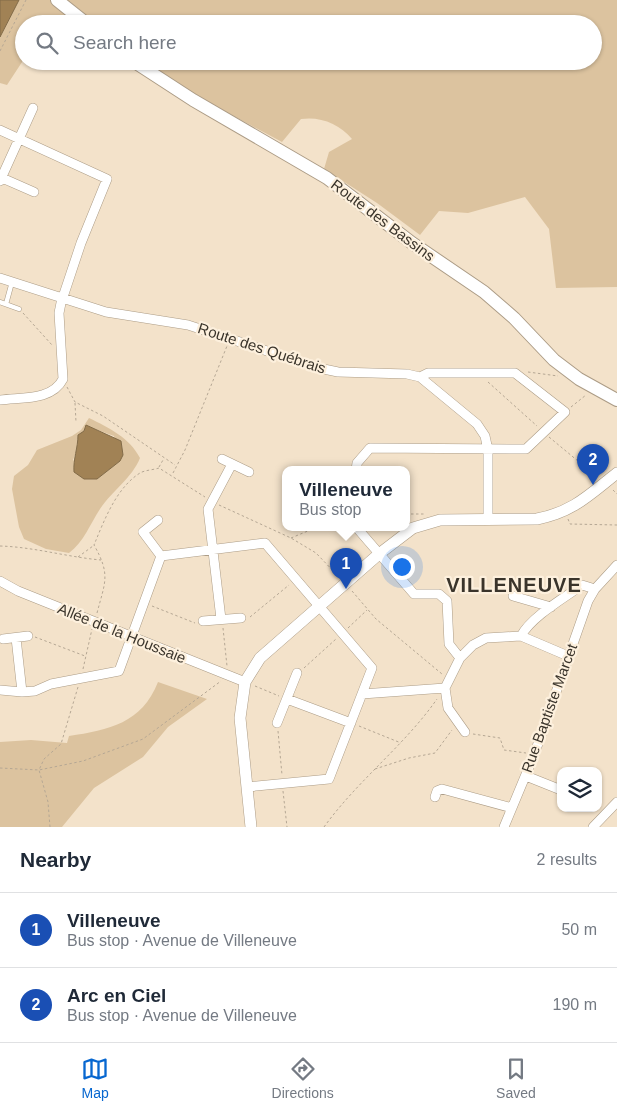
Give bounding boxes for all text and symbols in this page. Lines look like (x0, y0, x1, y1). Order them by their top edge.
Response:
search box (15, 15, 602, 70)
icon: search (33, 29, 61, 57)
text: Search here (73, 32, 177, 53)
street label: Route des Bassins (328, 176, 438, 264)
street label: Route des Québrais (196, 319, 328, 377)
pin: 2 (577, 444, 609, 485)
popup (282, 466, 410, 531)
text: Villeneuve (299, 479, 393, 500)
text: Bus stop (299, 501, 361, 518)
pin: 1 (330, 548, 362, 589)
your location (389, 554, 415, 580)
district label: VILLENEUVE (446, 574, 582, 596)
street label: Allée de la Houssaie (55, 600, 189, 666)
street label: Rue Baptiste Marcet (518, 640, 581, 775)
map controls (557, 767, 602, 812)
button: layers (557, 767, 602, 812)
text: Nearby (20, 848, 91, 871)
text: 2 results (537, 851, 597, 868)
text: Villeneuve (67, 910, 161, 931)
text: 1 (32, 921, 40, 938)
text: 50 m (561, 921, 597, 938)
text: Bus stop · Avenue de Villeneuve (67, 932, 297, 949)
text: Arc en Ciel (67, 985, 166, 1006)
text: 2 (32, 996, 40, 1013)
text: 190 m (553, 996, 597, 1013)
text: Bus stop · Avenue de Villeneuve (67, 1007, 297, 1024)
tab: Map (81, 1055, 109, 1101)
tab: Directions (272, 1055, 334, 1101)
tab: Saved (496, 1055, 536, 1101)

